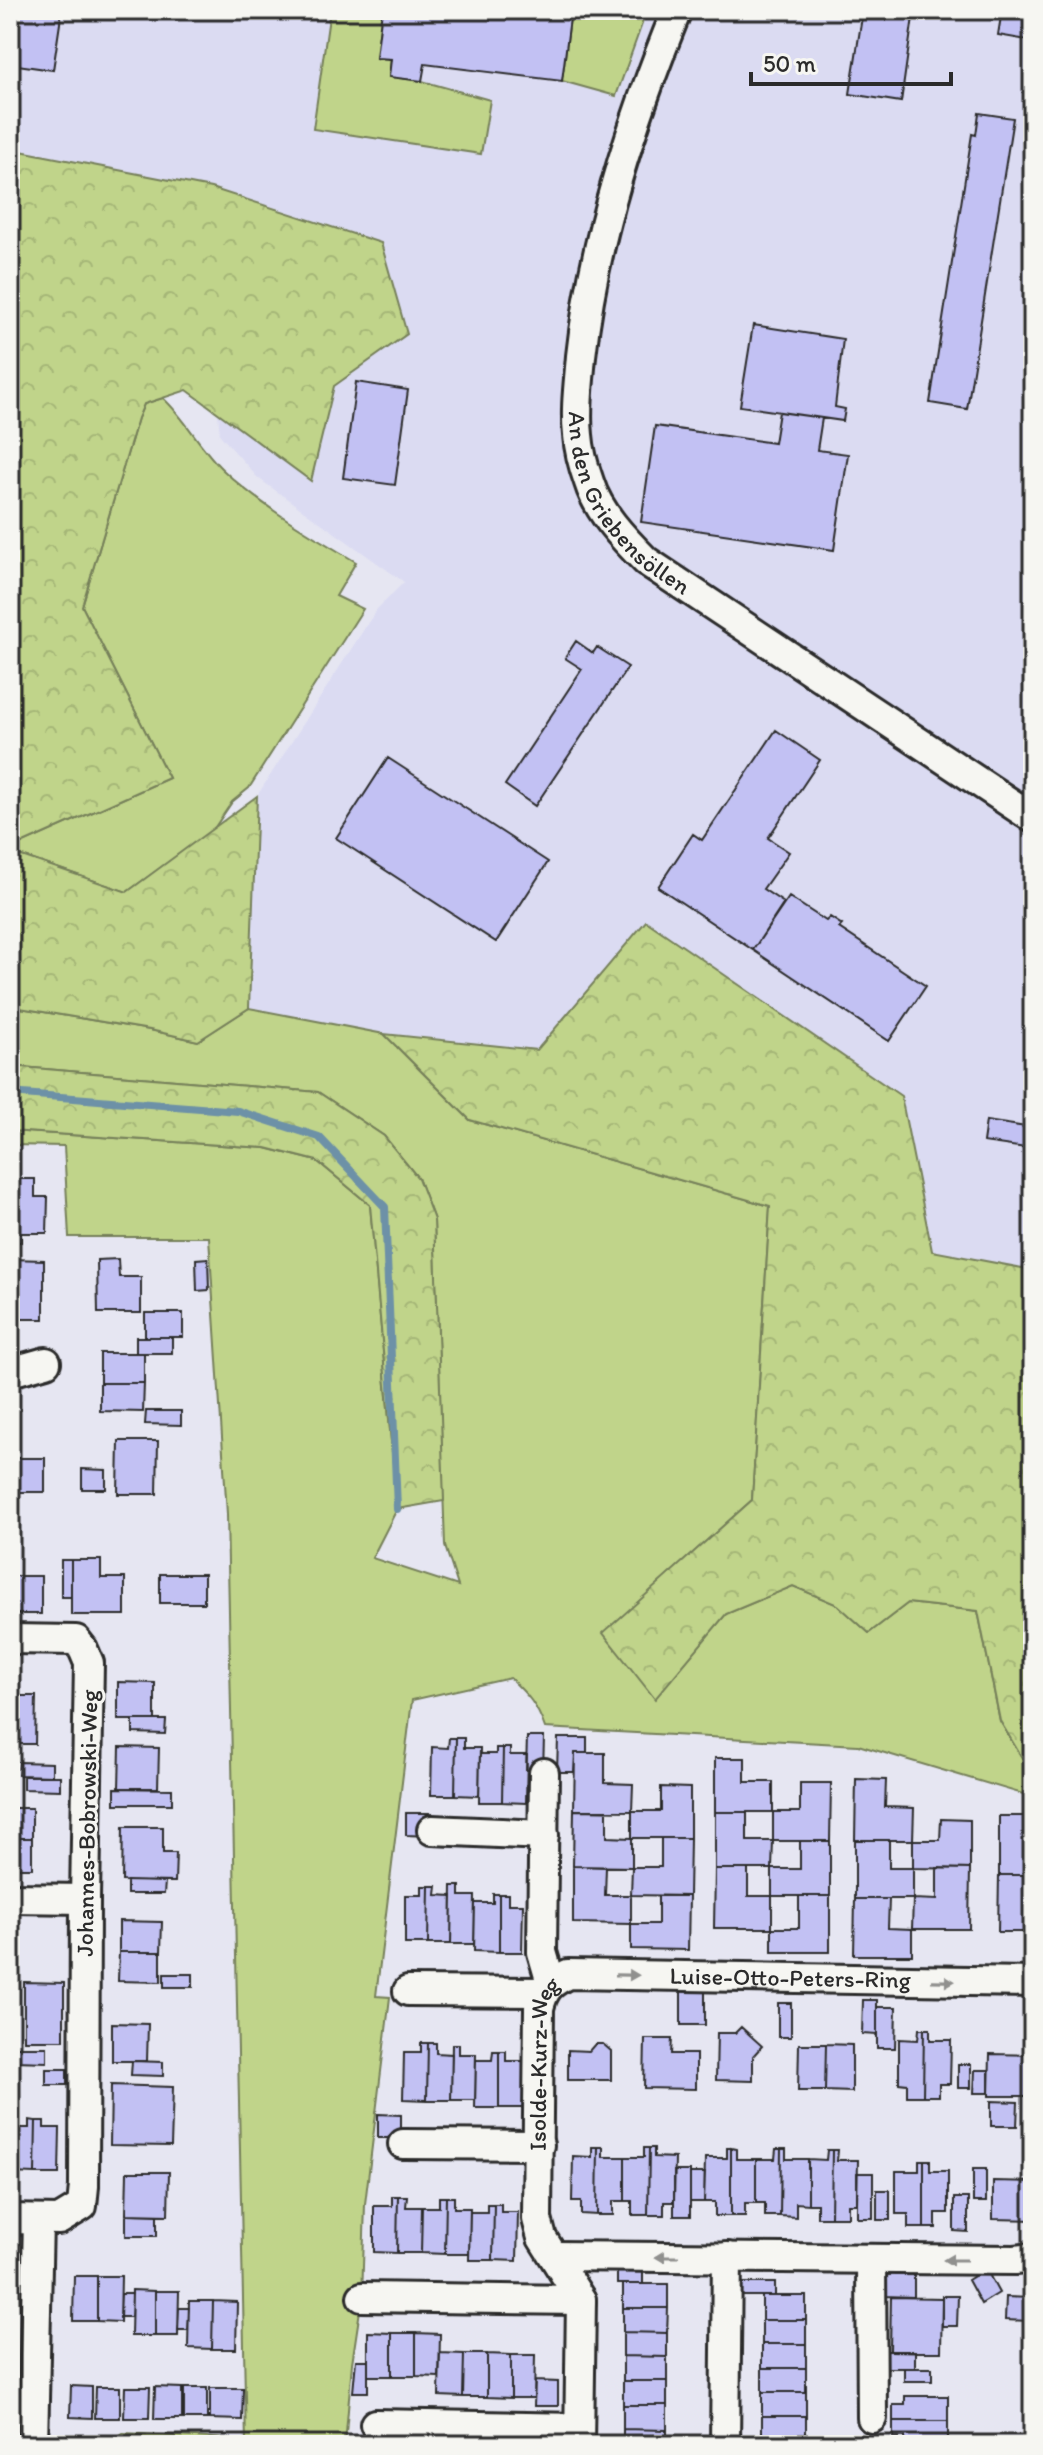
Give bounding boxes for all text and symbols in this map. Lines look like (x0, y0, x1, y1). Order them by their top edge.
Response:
scale bar (751, 36, 951, 86)
text: 50 m (763, 49, 816, 78)
street label: An den Griebensöllen (563, 411, 696, 601)
street label: Johannes-Bobrowski-Weg (70, 1689, 103, 1957)
street label: Luise-Otto-Peters-Ring (669, 1961, 912, 1994)
street label: Isolde-Kurz-Weg (523, 1969, 565, 2151)
one-way arrow (615, 1969, 640, 1981)
one-way arrow (931, 1975, 956, 1987)
one-way arrow (654, 2251, 679, 2263)
one-way arrow (942, 2254, 967, 2266)

